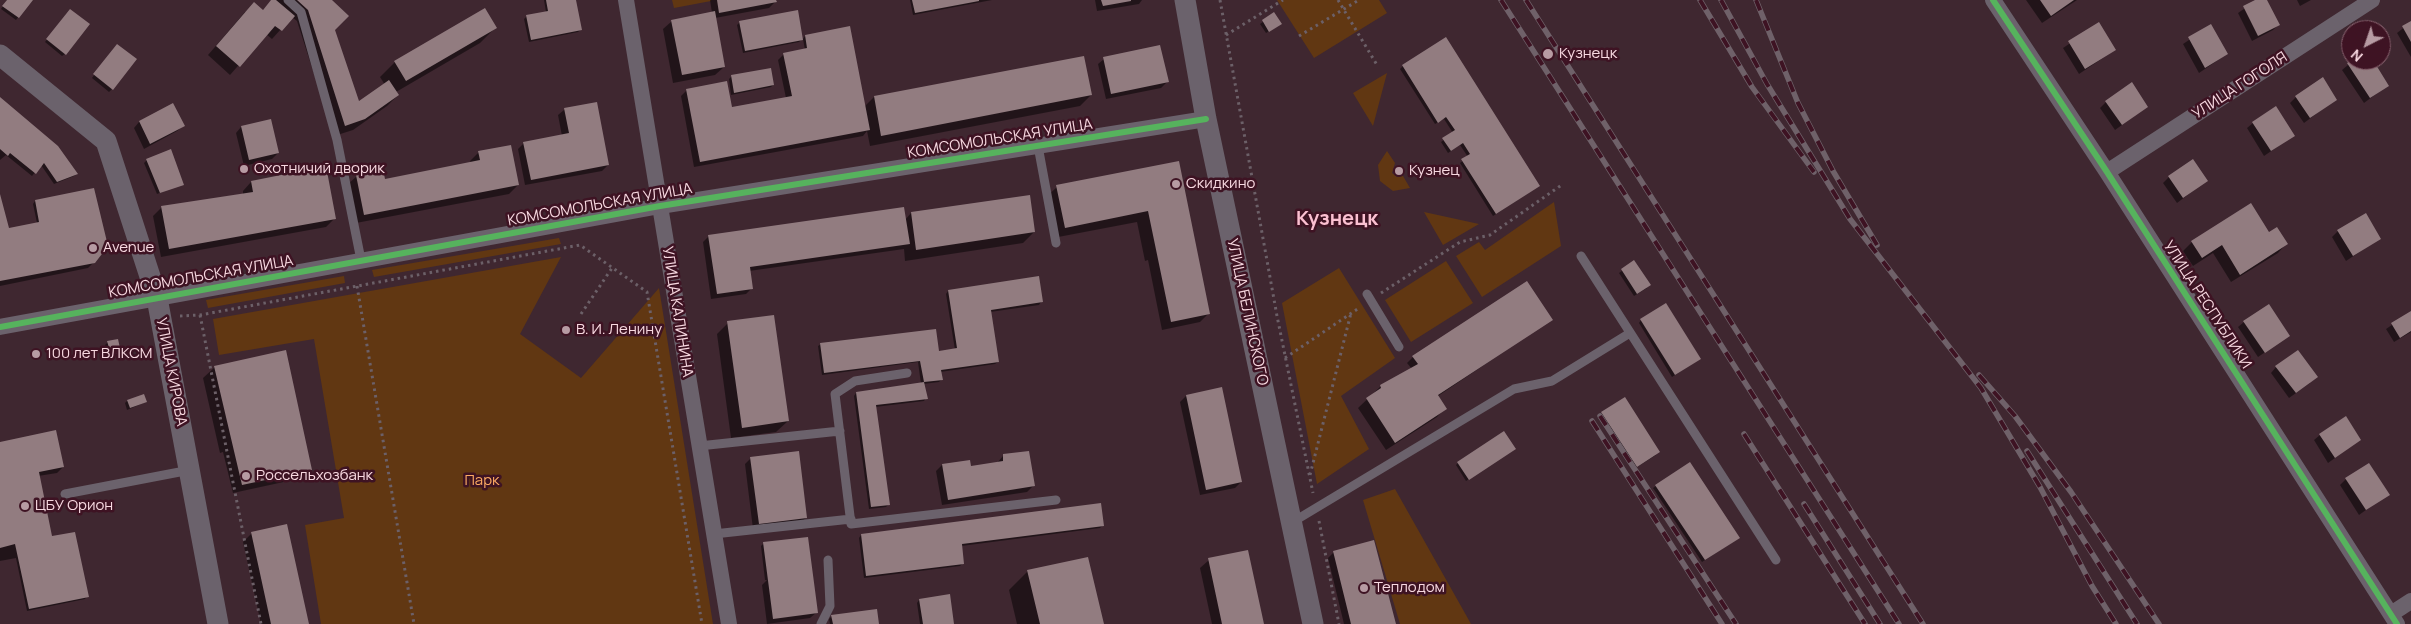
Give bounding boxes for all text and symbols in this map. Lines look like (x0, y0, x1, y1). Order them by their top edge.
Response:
north arrow (2341, 20, 2391, 70)
place label: Кузнецк (1559, 45, 1617, 63)
text: N (2346, 45, 2367, 66)
marker: Кузнецк (1541, 47, 1555, 61)
street label: УЛИЦА ГОГОЛЯ (2189, 49, 2291, 123)
street label: КОМСОМОЛЬСКАЯ УЛИЦА (906, 115, 1094, 163)
place label: Охотничий дворик (254, 160, 385, 178)
place label: Кузнец (1409, 162, 1460, 180)
marker: Охотничий дворик (238, 163, 250, 175)
marker: Кузнец (1393, 165, 1405, 177)
place label: Скидкино (1186, 175, 1255, 193)
marker: Скидкино (1170, 178, 1182, 190)
street label: КОМСОМОЛЬСКАЯ УЛИЦА (506, 180, 694, 230)
district label: Кузнецк (1296, 207, 1378, 231)
street label: УЛИЦА БЕЛИНСКОГО (1223, 237, 1271, 387)
street label: УЛИЦА РЕСПУБЛИКИ (2159, 238, 2255, 372)
place label: Avenue (103, 239, 154, 257)
marker: Avenue (87, 242, 99, 254)
street label: УЛИЦА КАЛИНИНА (658, 245, 696, 379)
street label: КОМСОМОЛЬСКАЯ УЛИЦА (107, 252, 295, 302)
street label: УЛИЦА КИРОВА (152, 316, 190, 428)
place label: В. И. Ленину (576, 321, 662, 339)
marker: В. И. Ленину (560, 324, 572, 336)
place label: 100 лет ВЛКСМ (46, 345, 152, 363)
marker: 100 лет ВЛКСМ (30, 348, 42, 360)
place label: Россельхозбанк (256, 467, 373, 485)
marker: Россельхозбанк (240, 470, 252, 482)
park label: Парк (464, 472, 500, 490)
place label: ЦБУ Орион (35, 497, 113, 515)
marker: ЦБУ Орион (19, 500, 31, 512)
place label: Теплодом (1374, 579, 1445, 597)
marker: Теплодом (1358, 582, 1370, 594)

